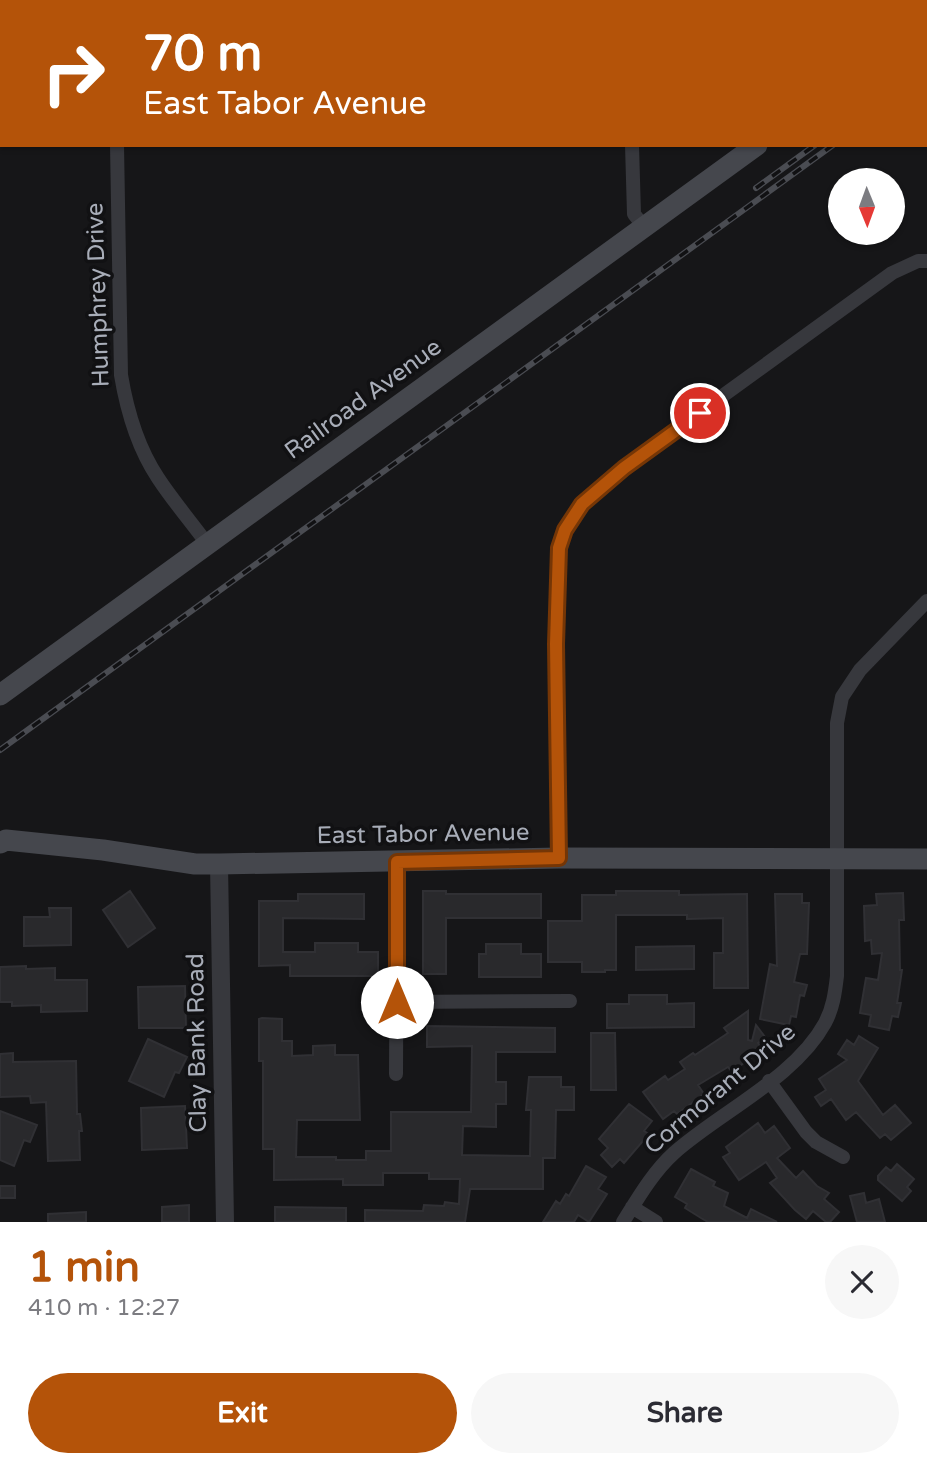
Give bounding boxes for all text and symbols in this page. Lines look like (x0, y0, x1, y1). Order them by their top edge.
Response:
text: 70 m (143, 25, 262, 84)
icon: right (28, 28, 119, 119)
text: East Tabor Avenue (143, 85, 427, 123)
north arrow (828, 168, 905, 245)
map controls (828, 168, 905, 245)
street label: Humphrey Drive (80, 202, 116, 388)
street label: Railroad Avenue (279, 332, 447, 466)
pin (670, 383, 730, 443)
icon: arrive (681, 394, 719, 432)
street label: East Tabor Avenue (316, 818, 530, 850)
street label: Clay Bank Road (181, 953, 213, 1133)
position arrow (360, 965, 434, 1039)
street label: Cormorant Drive (639, 1017, 801, 1161)
text: 1 min (28, 1242, 140, 1293)
button: close (825, 1245, 899, 1319)
text: 410 m · 12:27 (28, 1294, 180, 1322)
button: Exit (28, 1373, 457, 1453)
button: Share (471, 1373, 899, 1453)

